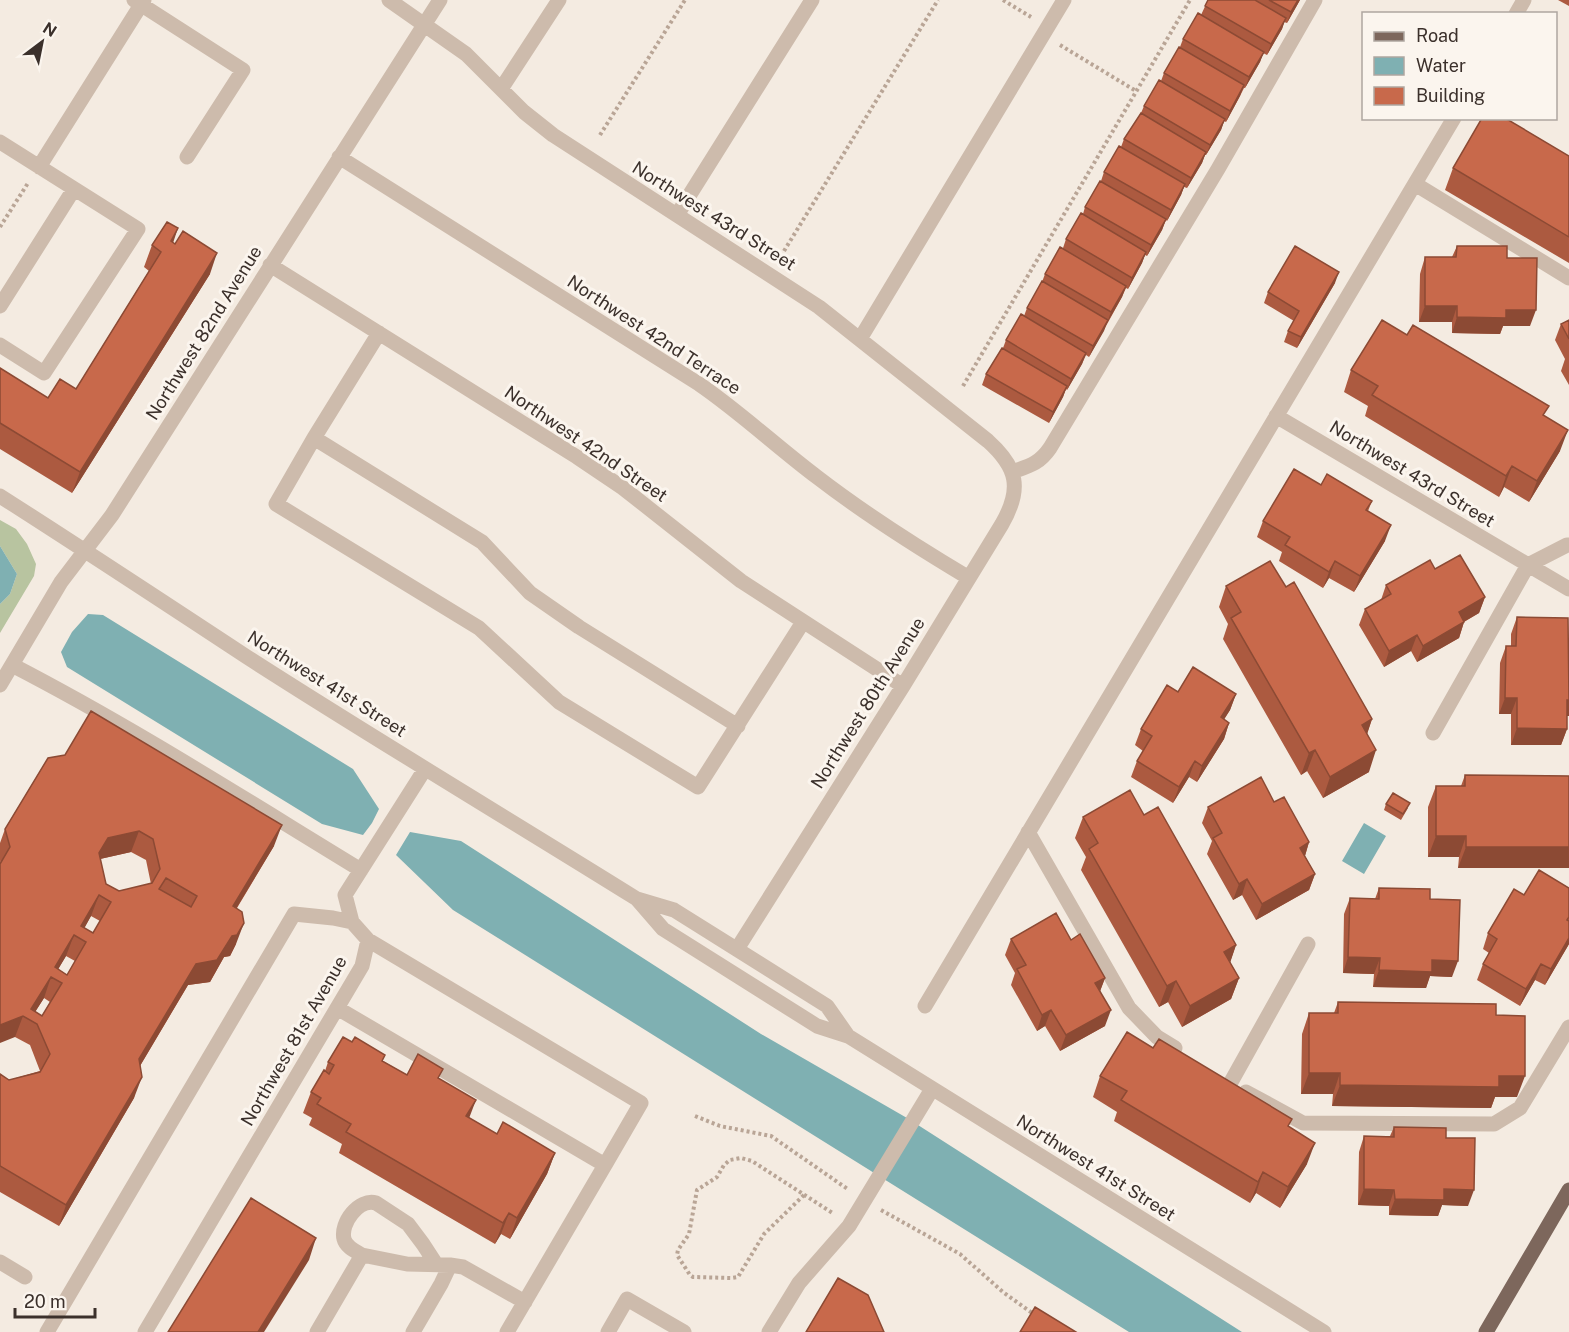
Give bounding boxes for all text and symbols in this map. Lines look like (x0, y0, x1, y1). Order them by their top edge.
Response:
north arrow (12, 12, 72, 72)
legend (1362, 12, 1557, 120)
text: N (39, 18, 60, 41)
text: Road (1416, 25, 1459, 46)
text: Water (1416, 55, 1466, 76)
text: Building (1416, 85, 1485, 106)
street label: Northwest 43rd Street (629, 157, 800, 275)
street label: Northwest 82nd Avenue (141, 242, 266, 424)
street label: Northwest 42nd Terrace (564, 271, 745, 399)
street label: Northwest 42nd Street (501, 381, 672, 506)
street label: Northwest 43rd Street (1326, 416, 1499, 531)
street label: Northwest 80th Avenue (806, 613, 929, 792)
street label: Northwest 41st Street (244, 626, 411, 741)
street label: Northwest 81st Avenue (236, 952, 351, 1130)
street label: Northwest 41st Street (1013, 1110, 1180, 1225)
scale bar (15, 1281, 94, 1319)
text: 20 m (24, 1291, 66, 1312)

